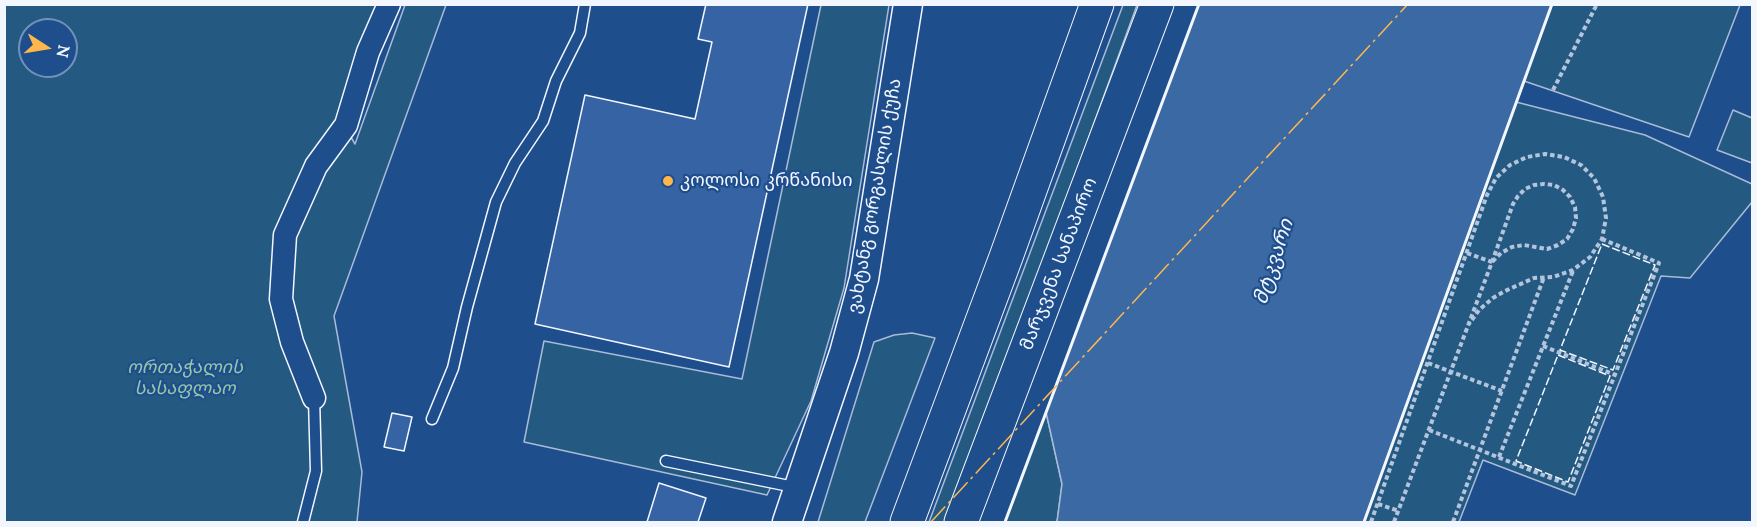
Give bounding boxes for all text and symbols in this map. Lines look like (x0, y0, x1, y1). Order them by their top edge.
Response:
north arrow (18, 18, 78, 78)
text: N (53, 43, 75, 59)
street label: ვახტანგ გორგასლის ქუჩა (844, 77, 906, 315)
place label: კოლოსი კრწანისი (680, 170, 853, 192)
marker: კოლოსი კრწანისი (661, 174, 675, 188)
street label: მარჯვენა სანაპირო (1016, 175, 1102, 353)
water label: მტკვარი (1249, 216, 1299, 308)
park label: ორთაჭალის სასაფლაო (127, 357, 243, 400)

